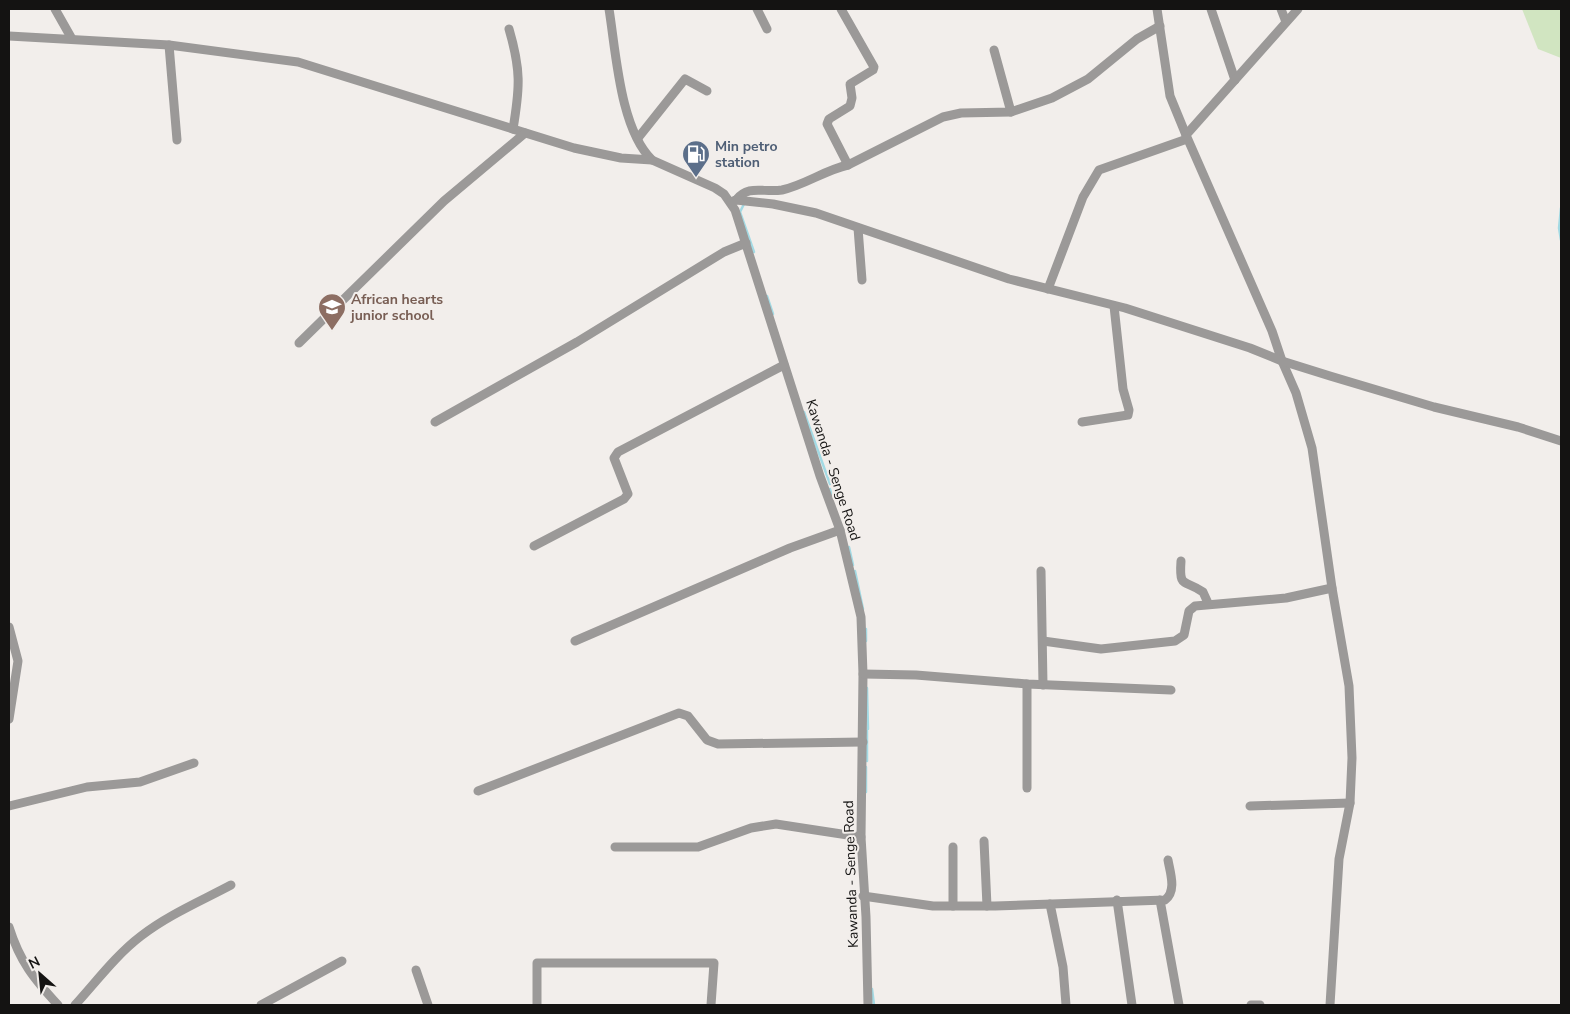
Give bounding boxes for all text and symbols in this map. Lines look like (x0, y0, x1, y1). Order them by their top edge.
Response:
place label: Min petro station (715, 137, 777, 172)
fuel station icon: Min petro station (681, 139, 711, 178)
place label: African hearts junior school (350, 290, 443, 325)
school or university icon: African hearts junior school (317, 292, 347, 331)
street label: Kawanda - Senge Road (801, 397, 865, 543)
street label: Kawanda - Senge Road (839, 800, 863, 948)
north arrow (15, 949, 65, 999)
text: N (25, 952, 43, 974)

